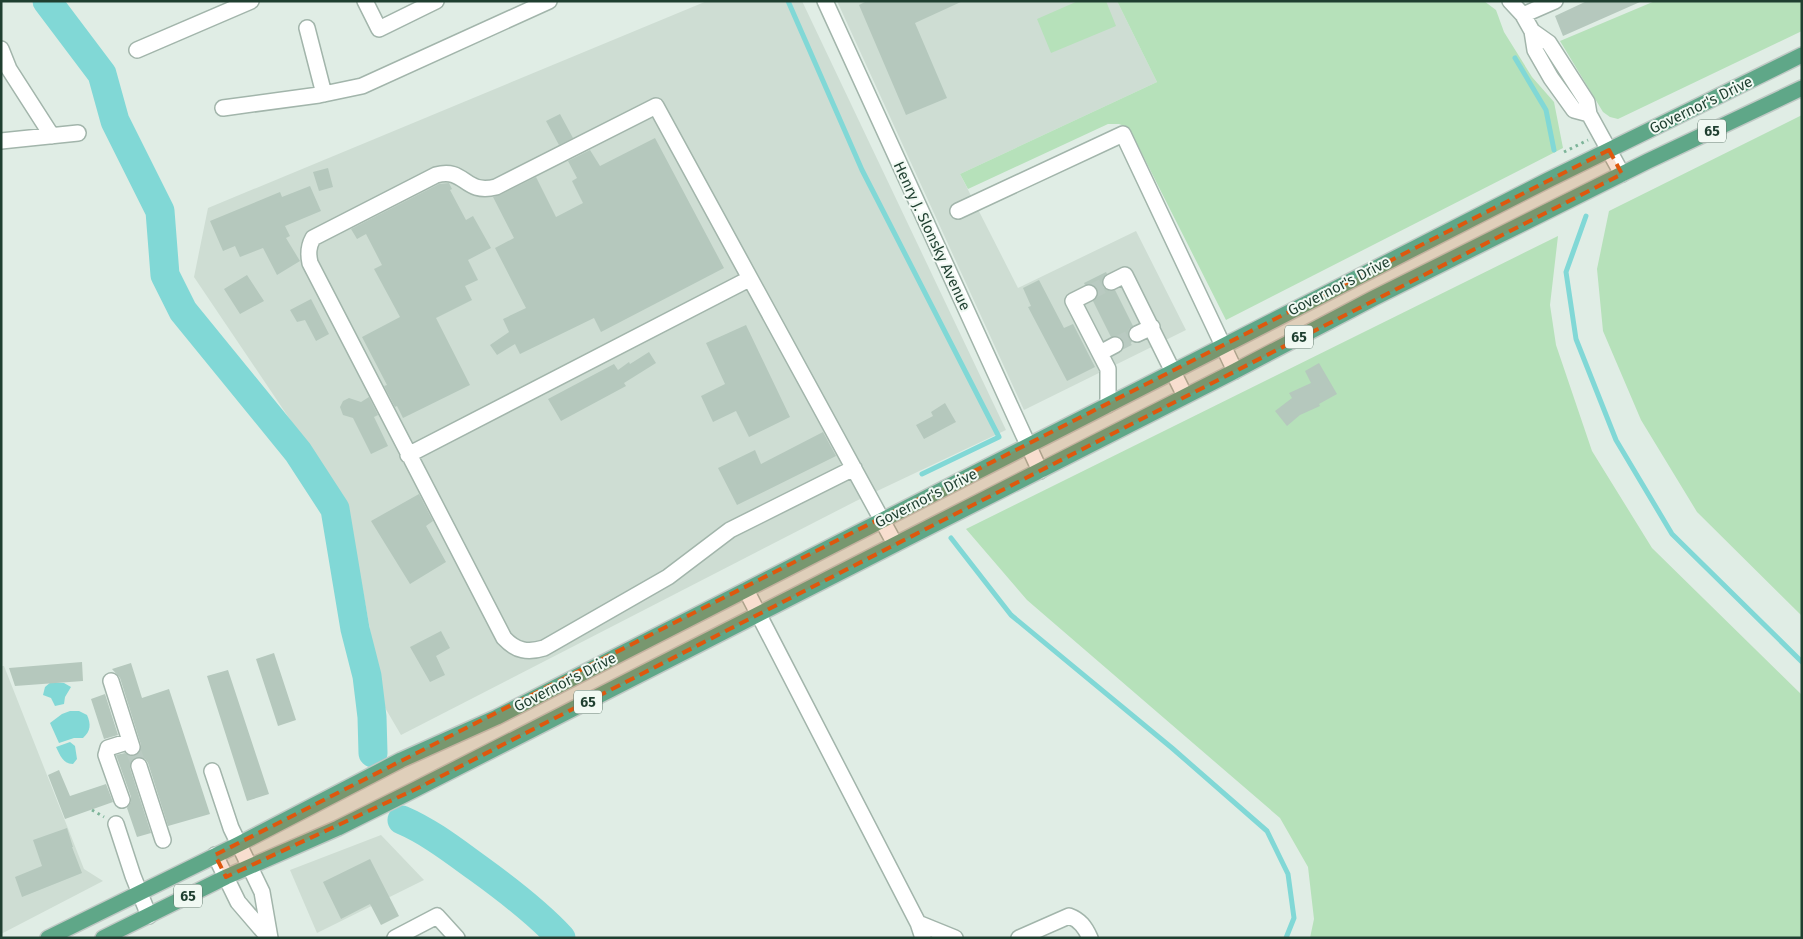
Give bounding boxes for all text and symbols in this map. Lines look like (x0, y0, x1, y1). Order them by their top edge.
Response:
street label: Governor's Drive (1647, 72, 1755, 138)
road number: 65 (1698, 120, 1726, 142)
street label: Henry J. Slonsky Avenue (890, 159, 974, 313)
street label: Governor's Drive (1285, 253, 1393, 319)
road number: 65 (1285, 326, 1313, 348)
street label: Governor's Drive (872, 465, 980, 531)
street label: Governor's Drive (511, 649, 619, 715)
road number: 65 (574, 690, 602, 714)
road number: 65 (174, 884, 202, 908)

